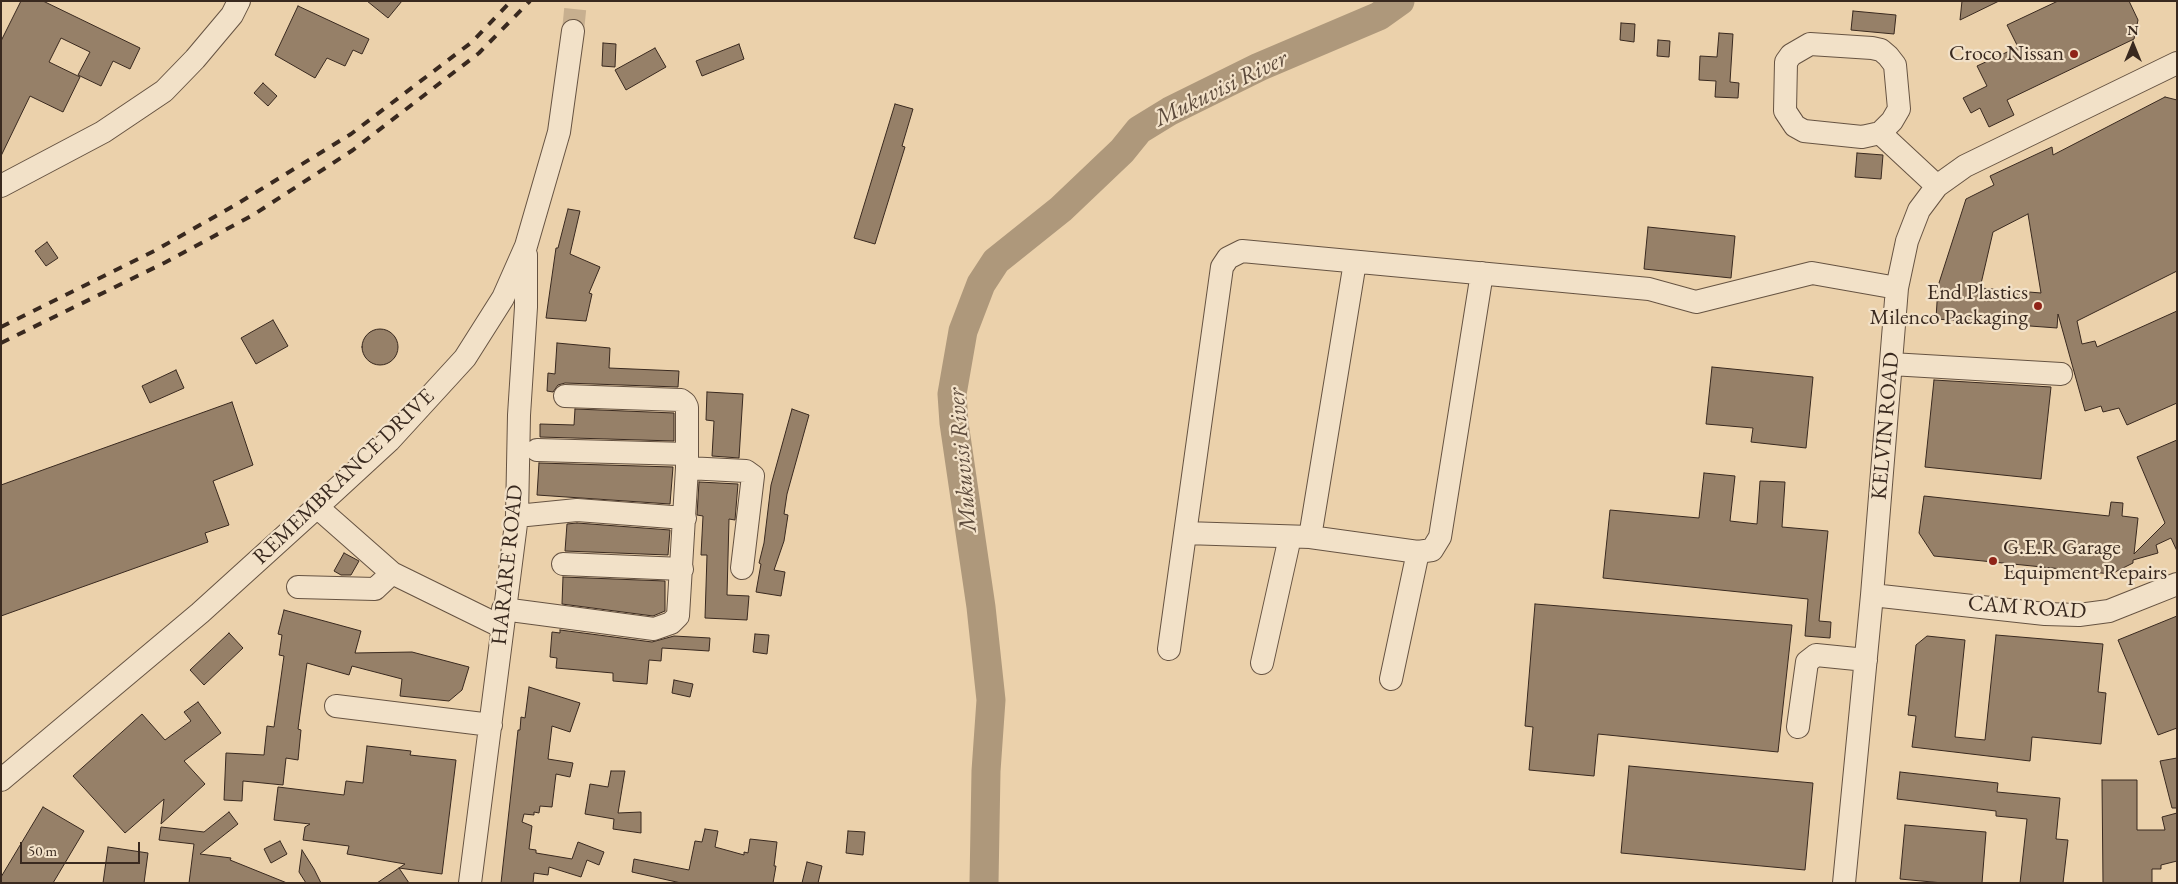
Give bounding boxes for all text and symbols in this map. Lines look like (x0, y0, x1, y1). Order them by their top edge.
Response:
north arrow (2108, 20, 2158, 70)
text: N (2127, 21, 2139, 39)
place label: Croco Nissan (1949, 41, 2064, 67)
water label: Mukuvisi River (1150, 44, 1292, 134)
marker: Croco Nissan (2068, 48, 2080, 60)
place label: End Plastics Milenco Packaging (1869, 280, 2028, 332)
marker: End Plastics Milenco Packaging (2032, 300, 2044, 312)
street label: KELVIN ROAD (1866, 351, 1906, 501)
street label: REMEMBRANCE DRIVE (248, 384, 440, 570)
water label: Mukuvisi River (942, 387, 984, 533)
street label: HARARE ROAD (486, 484, 530, 646)
place label: G.E.R Garage Equipment Repairs (2003, 535, 2167, 586)
marker: G.E.R Garage Equipment Repairs (1987, 555, 1999, 567)
street label: CAM ROAD (1967, 591, 2087, 625)
scale bar (22, 832, 142, 864)
text: 50 m (28, 841, 57, 860)

